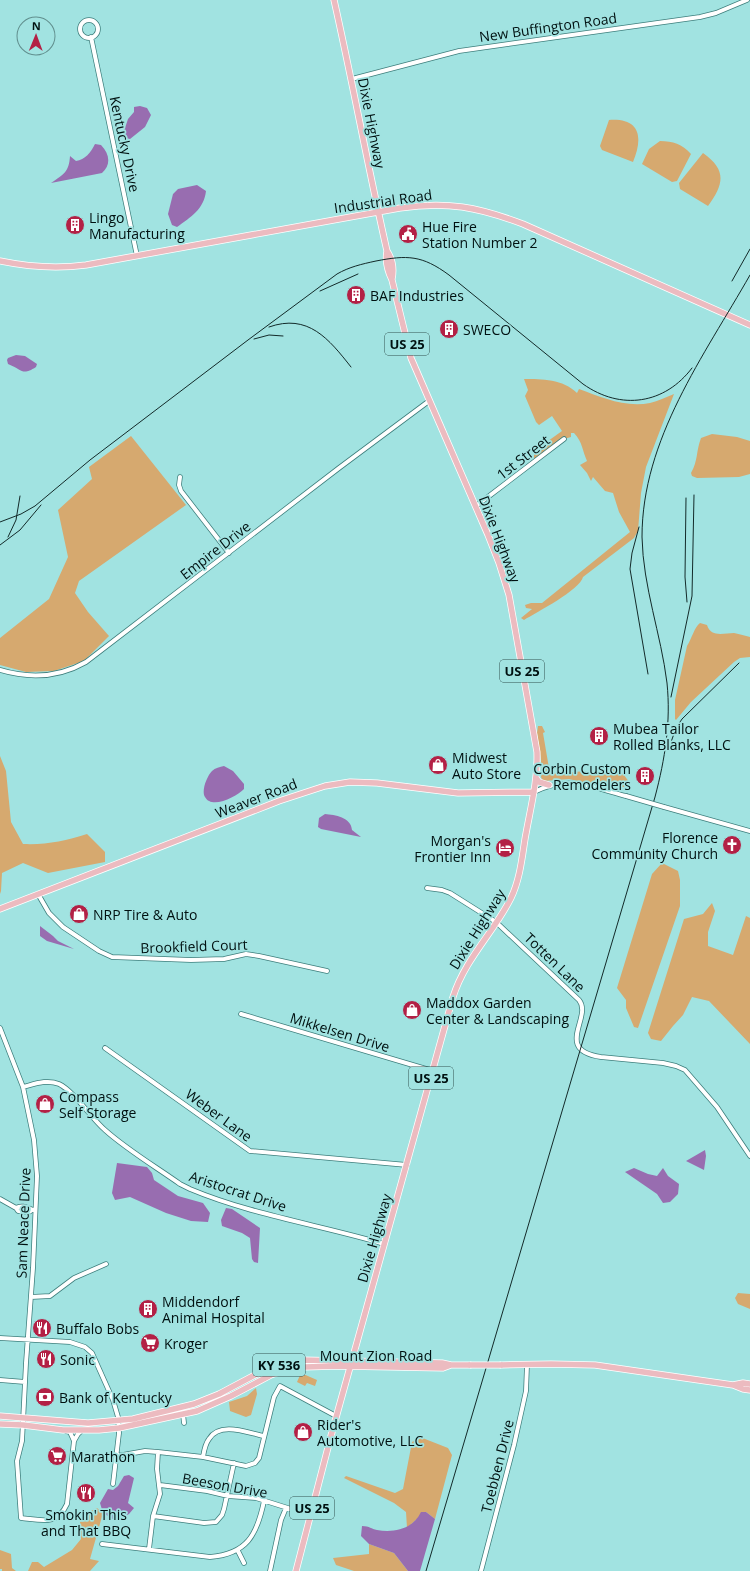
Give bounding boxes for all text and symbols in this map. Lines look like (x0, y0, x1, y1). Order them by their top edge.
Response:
street label: New Buffington Road (478, 8, 618, 46)
north arrow (16, 16, 56, 56)
text: N (32, 18, 41, 33)
street label: Dixie Highway (354, 76, 390, 171)
street label: Kentucky Drive (106, 94, 144, 194)
street label: Industrial Road (333, 185, 433, 217)
place label: Lingo Manufacturing (89, 208, 185, 243)
building icon: Lingo Manufacturing (64, 214, 86, 236)
place label: Hue Fire Station Number 2 (422, 217, 538, 252)
public building icon: Hue Fire Station Number 2 (397, 223, 419, 245)
building icon: BAF Industries (345, 284, 367, 306)
place label: BAF Industries (370, 286, 464, 305)
building icon: SWECO (438, 318, 460, 340)
place label: SWECO (463, 320, 511, 339)
road number: US 25 (385, 333, 429, 355)
street label: 1st Street (493, 430, 553, 484)
street label: Dixie Highway (475, 493, 526, 586)
street label: Empire Drive (176, 516, 254, 583)
road number: US 25 (500, 660, 544, 682)
place label: Mubea Tailor Rolled Blanks, LLC (613, 719, 731, 754)
building icon: Mubea Tailor Rolled Blanks, LLC (588, 725, 610, 747)
place label: Midwest Auto Store (452, 748, 521, 783)
shop icon: Midwest Auto Store (427, 754, 449, 776)
place label: Corbin Custom Remodelers (533, 759, 631, 794)
building icon: Corbin Custom Remodelers (634, 765, 656, 787)
street label: Weaver Road (212, 774, 300, 822)
place label: Florence Community Church (591, 828, 718, 863)
place label: Morgan's Frontier Inn (414, 831, 491, 866)
church icon: Florence Community Church (721, 834, 743, 856)
hotel icon: Morgan's Frontier Inn (494, 837, 516, 859)
street label: Dixie Highway (445, 884, 510, 973)
shop icon: NRP Tire & Auto (68, 903, 90, 925)
place label: NRP Tire & Auto (93, 905, 197, 924)
street label: Totten Lane (520, 928, 590, 996)
street label: Brookfield Court (140, 935, 248, 957)
place label: Maddox Garden Center & Landscaping (426, 993, 569, 1028)
shop icon: Maddox Garden Center & Landscaping (401, 999, 423, 1021)
street label: Mikkelsen Drive (288, 1008, 392, 1056)
road number: US 25 (409, 1067, 453, 1089)
street label: Weber Lane (182, 1084, 256, 1146)
place label: Compass Self Storage (59, 1087, 137, 1122)
shop icon: Compass Self Storage (34, 1093, 56, 1115)
street label: Aristocrat Drive (187, 1166, 289, 1216)
street label: Sam Neace Drive (12, 1167, 34, 1279)
street label: Dixie Highway (352, 1190, 396, 1285)
place label: Middendorf Animal Hospital (162, 1292, 265, 1327)
building icon: Middendorf Animal Hospital (137, 1298, 159, 1320)
restaurant icon: Buffalo Bobs (31, 1317, 53, 1339)
place label: Buffalo Bobs (56, 1319, 139, 1338)
supermarket icon: Kroger (139, 1332, 161, 1354)
place label: Kroger (164, 1334, 208, 1353)
street label: Mount Zion Road (320, 1346, 432, 1365)
restaurant icon: Sonic (35, 1348, 57, 1370)
place label: Sonic (60, 1350, 95, 1369)
road number: KY 536 (253, 1354, 305, 1376)
bank icon: Bank of Kentucky (34, 1386, 56, 1408)
place label: Bank of Kentucky (59, 1388, 173, 1407)
place label: Rider's Automotive, LLC (317, 1415, 423, 1450)
street label: Toebben Drive (476, 1417, 518, 1515)
shop icon: Rider's Automotive, LLC (292, 1421, 314, 1443)
supermarket icon: Marathon (46, 1445, 68, 1467)
place label: Marathon (71, 1447, 135, 1466)
street label: Beeson Drive (181, 1468, 269, 1502)
restaurant icon: Smokin' This and That BBQ (75, 1482, 97, 1504)
road number: US 25 (290, 1497, 334, 1519)
place label: Smokin' This and That BBQ (41, 1505, 131, 1540)

